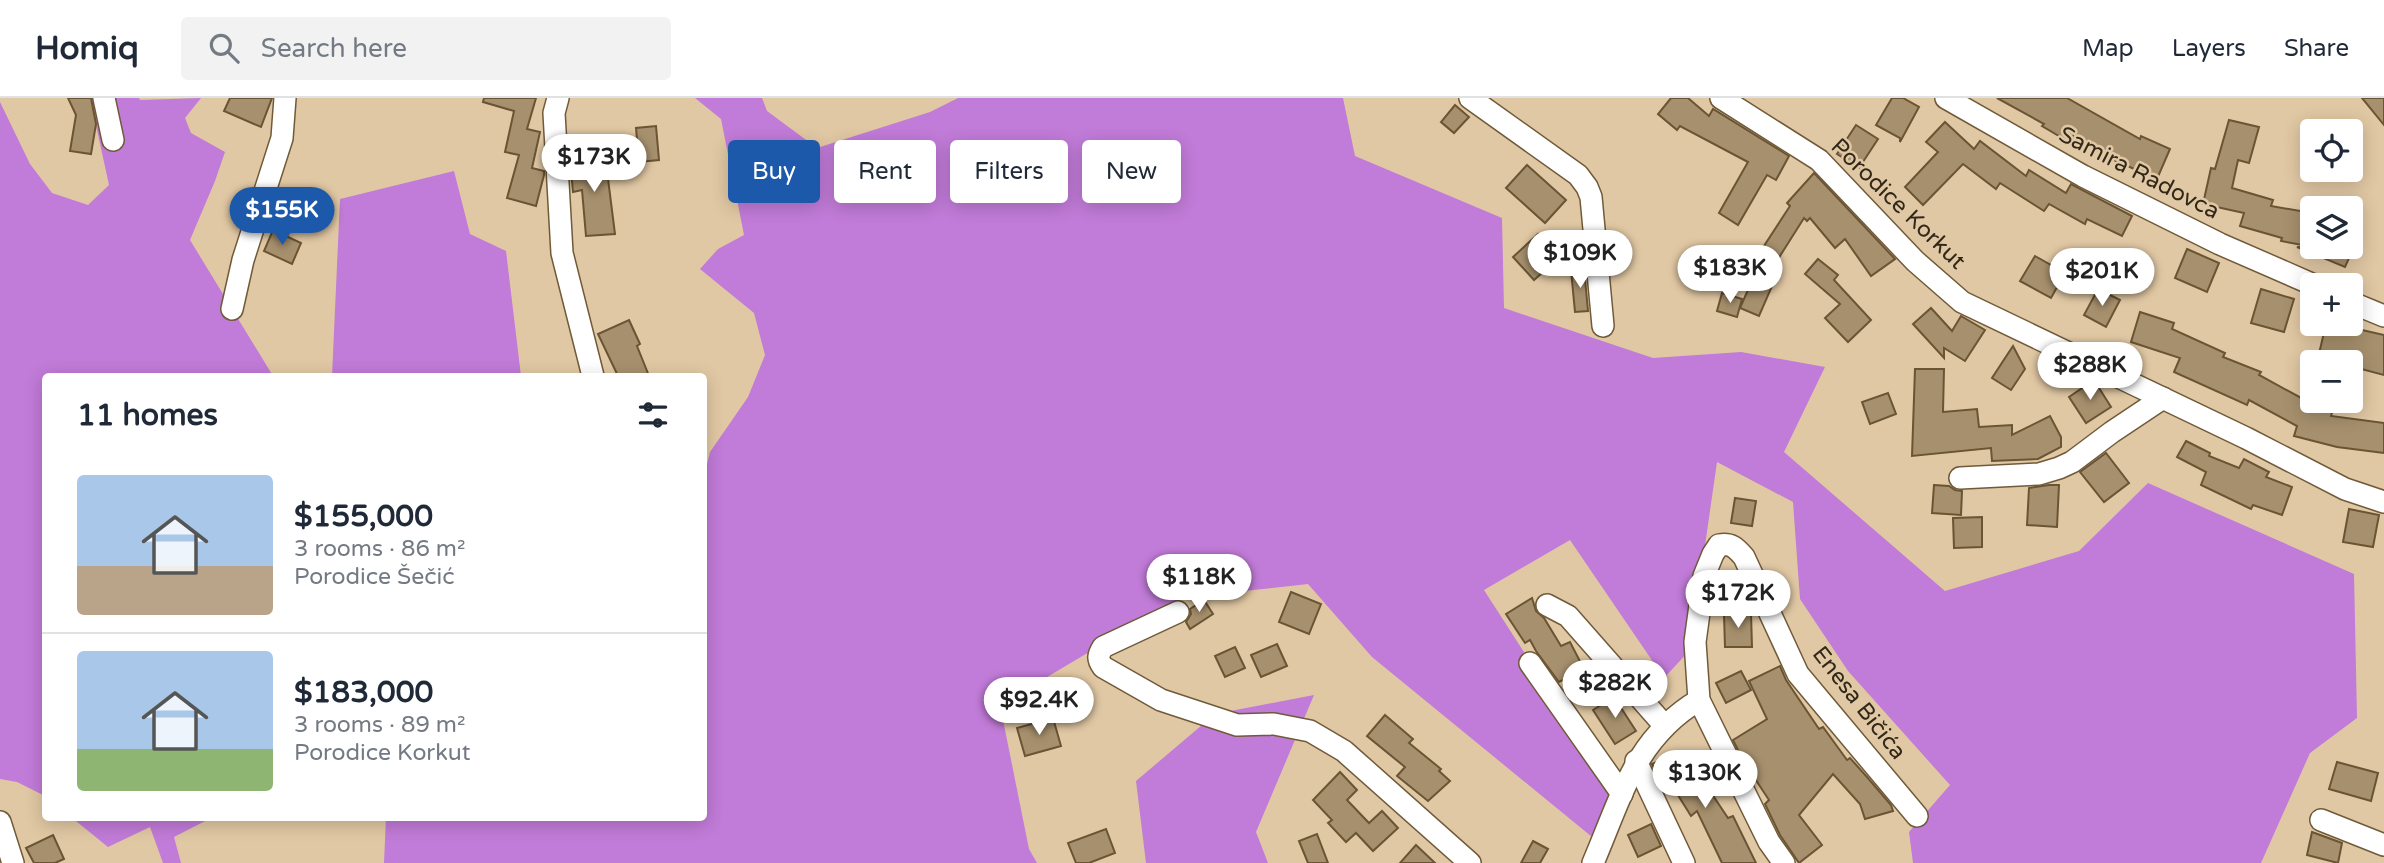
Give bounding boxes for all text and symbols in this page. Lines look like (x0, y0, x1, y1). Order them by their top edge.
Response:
search box (181, 17, 671, 80)
text: Homiq (35, 29, 139, 68)
icon: search (205, 29, 243, 67)
text: Search here (261, 33, 407, 64)
text: Map (2082, 34, 2134, 63)
text: Layers (2172, 34, 2246, 63)
text: Share (2284, 34, 2349, 63)
map controls (2300, 119, 2363, 413)
button: locate (2300, 119, 2363, 182)
street label: Samira Radovca (2054, 120, 2224, 226)
street label: Porodice Korkut (1825, 133, 1971, 276)
pin: $173K (545, 134, 643, 194)
chip: Buy (728, 140, 820, 203)
chip: Rent (834, 140, 936, 203)
chip: Filters (950, 140, 1068, 203)
chip: New (1082, 140, 1181, 203)
text: $173K (558, 143, 630, 171)
pin: $155K (233, 188, 331, 247)
text: $155K (246, 196, 318, 224)
button: layers (2300, 196, 2363, 259)
pin: $109K (1531, 230, 1629, 290)
text: $109K (1544, 239, 1616, 267)
pin: $183K (1681, 246, 1779, 305)
pin: $201K (2053, 248, 2151, 308)
text: $183K (1694, 254, 1766, 282)
text: $201K (2066, 257, 2138, 285)
button: + (2300, 273, 2363, 336)
pin: $288K (2041, 342, 2139, 402)
button: − (2300, 350, 2363, 413)
text: $288K (2054, 351, 2126, 379)
icon: filters (634, 396, 672, 434)
text: 11 homes (77, 397, 218, 434)
text: $155,000 (294, 498, 433, 535)
icon: home (133, 503, 217, 587)
text: 3 rooms · 86 m² (294, 535, 465, 563)
pin: $118K (1150, 554, 1248, 614)
text: Porodice Šečić (294, 563, 454, 591)
text: $118K (1163, 563, 1235, 591)
pin: $172K (1689, 570, 1787, 630)
text: $172K (1702, 579, 1774, 607)
street label: Enesa Bičića (1806, 641, 1912, 765)
pin: $282K (1566, 660, 1664, 720)
text: $282K (1579, 669, 1651, 697)
text: $183,000 (294, 674, 433, 711)
pin: $92.4K (982, 678, 1096, 737)
icon: home (133, 679, 217, 763)
text: $92.4K (1000, 686, 1078, 714)
text: 3 rooms · 89 m² (294, 711, 465, 739)
text: Porodice Korkut (294, 739, 471, 767)
pin: $130K (1656, 750, 1754, 810)
text: $130K (1669, 759, 1741, 787)

